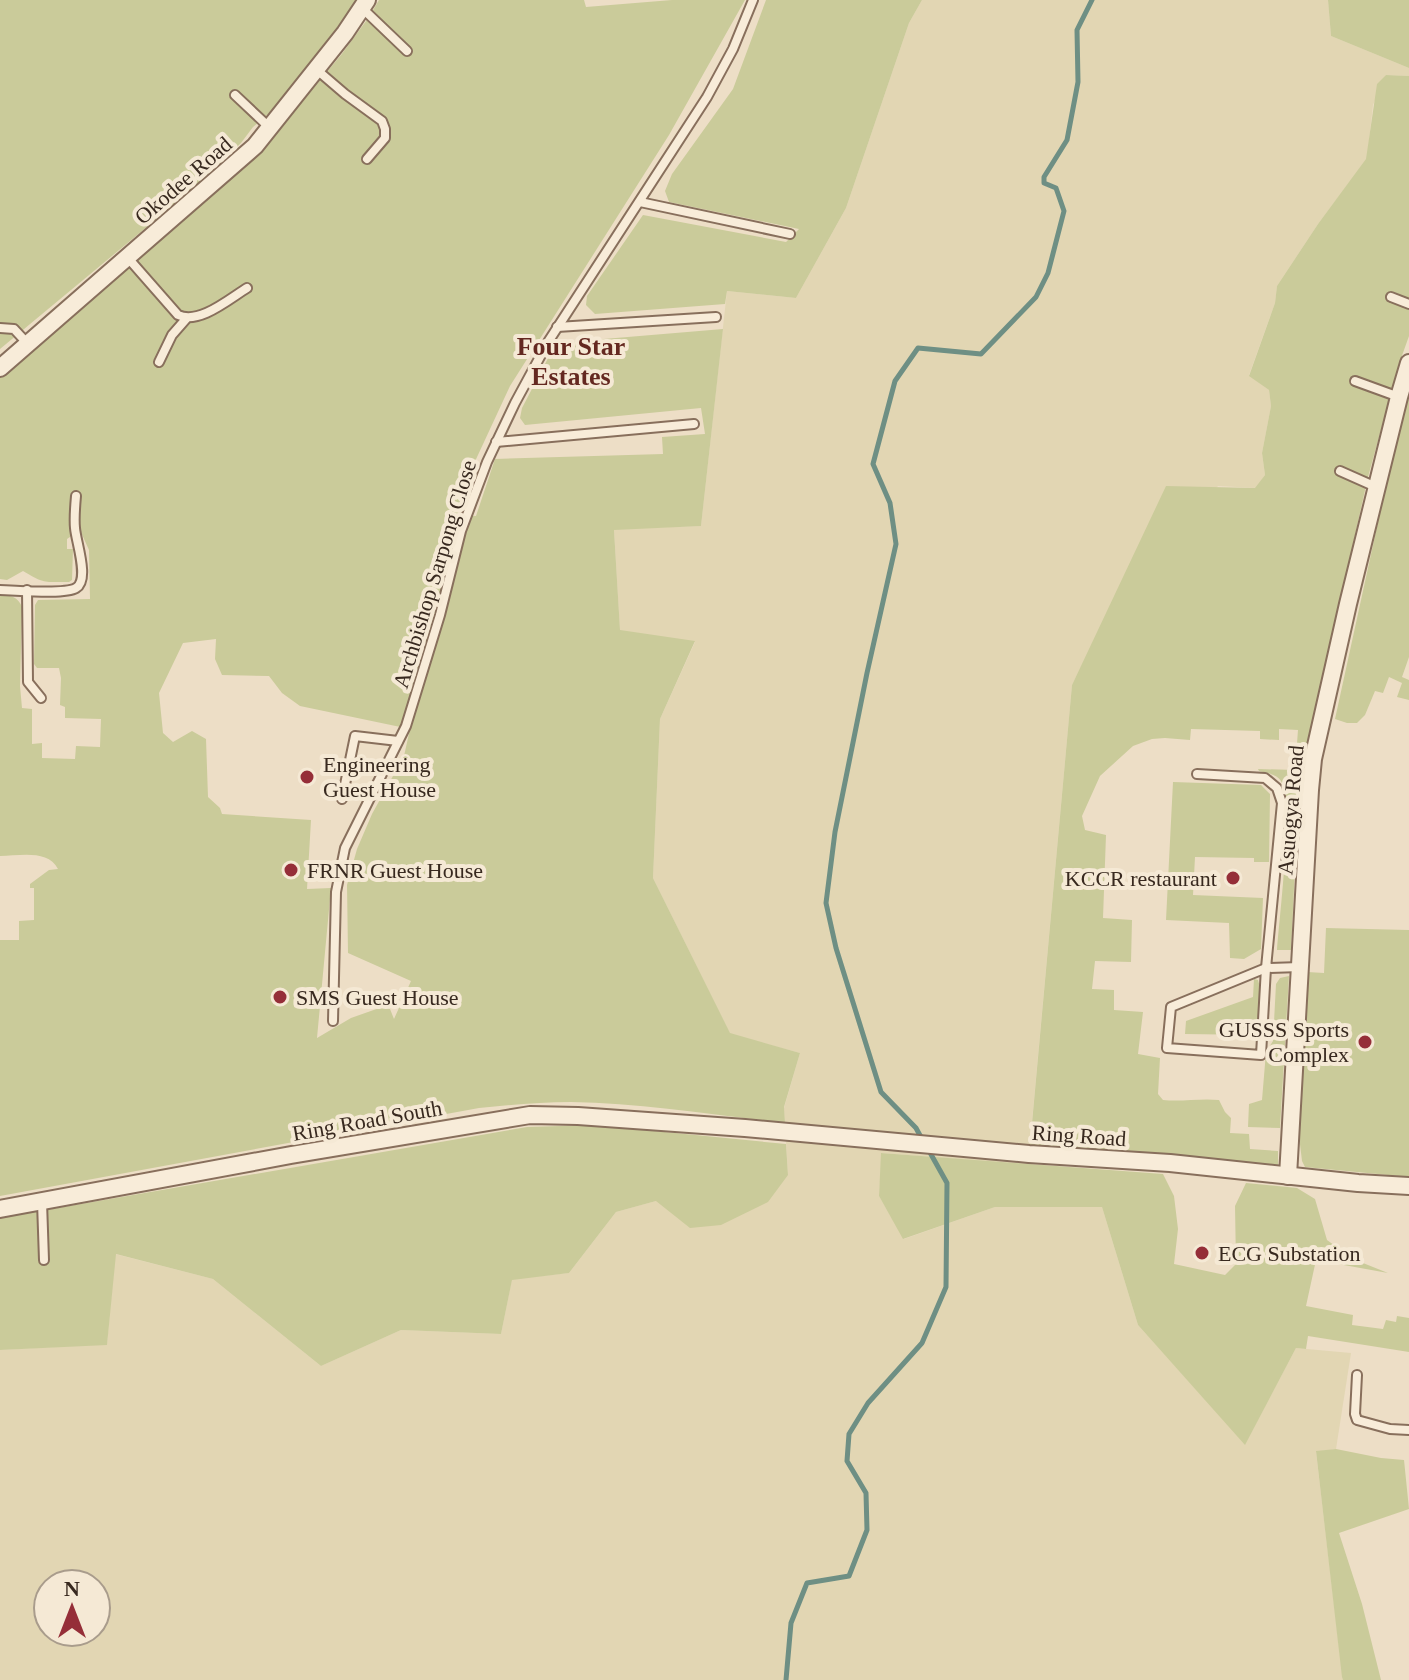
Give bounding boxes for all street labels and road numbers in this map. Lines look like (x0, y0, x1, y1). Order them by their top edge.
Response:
street label: Okodee Road (130, 131, 237, 229)
street label: Archbishop Sarpong Close (388, 457, 481, 691)
street label: Asuogya Road (1272, 744, 1309, 876)
street label: Ring Road South (290, 1095, 444, 1146)
street label: Ring Road (1031, 1120, 1127, 1151)

